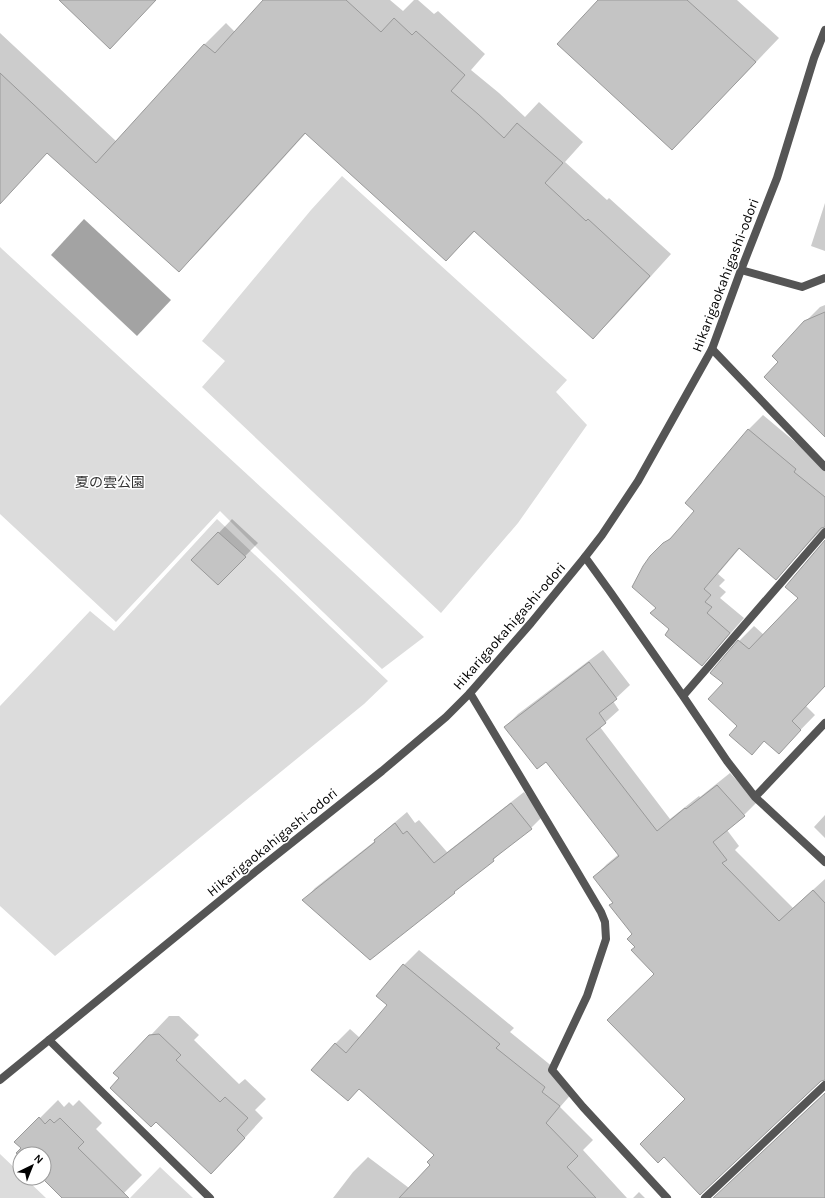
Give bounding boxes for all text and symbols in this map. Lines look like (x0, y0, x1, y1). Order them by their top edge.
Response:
street label: Hikarigaokahigashi-odori (688, 196, 763, 354)
park label: 夏の雲公園 (75, 474, 145, 491)
street label: Hikarigaokahigashi-odori (449, 559, 569, 693)
street label: Hikarigaokahigashi-odori (204, 784, 341, 900)
north arrow (12, 1146, 52, 1186)
text: N (31, 1152, 46, 1166)

